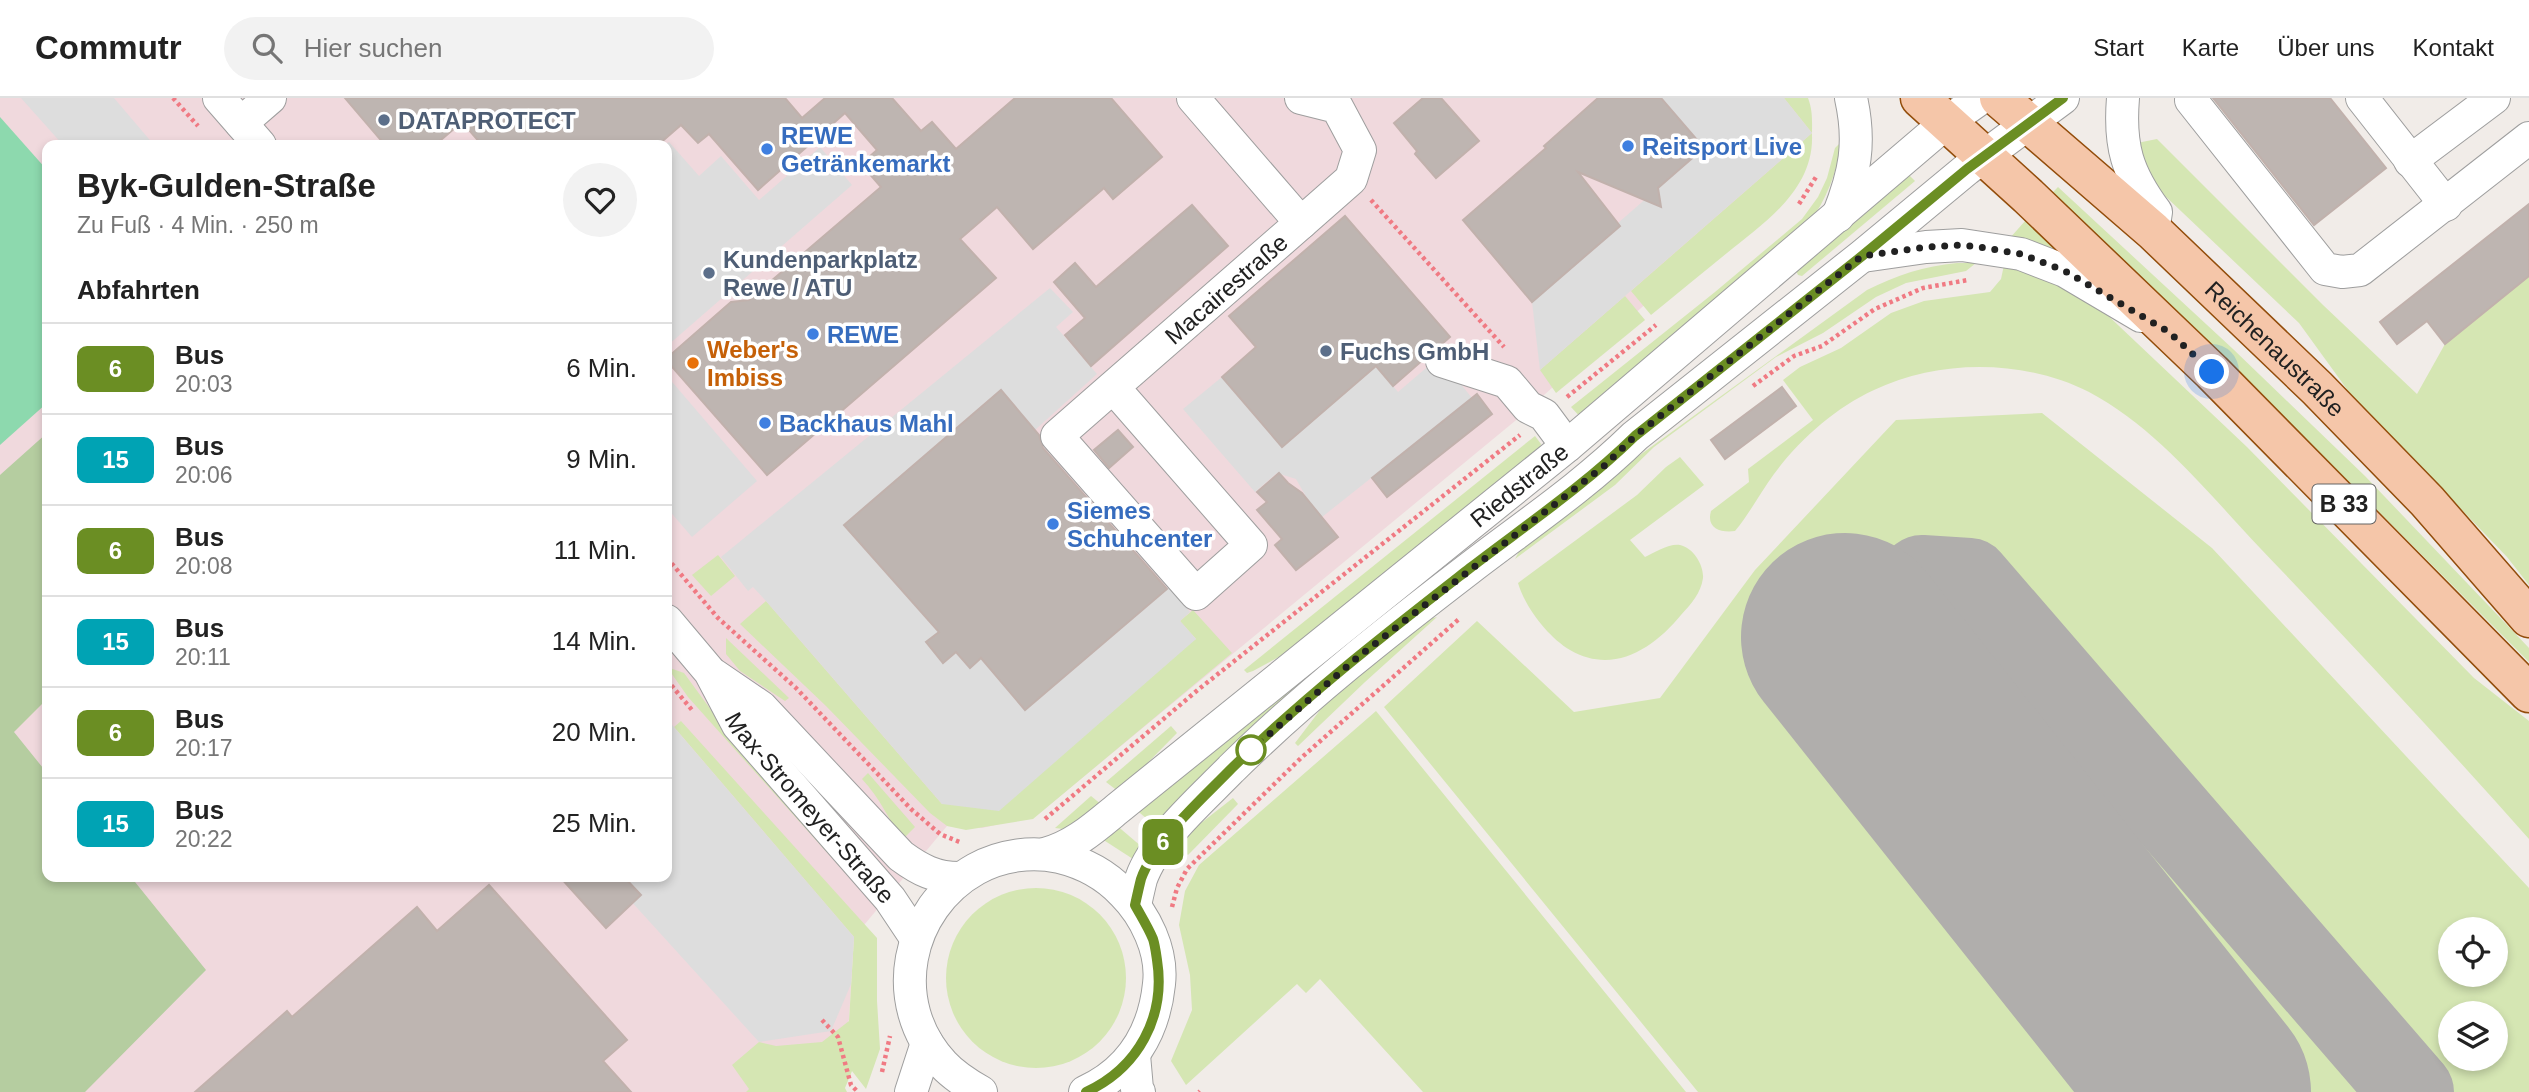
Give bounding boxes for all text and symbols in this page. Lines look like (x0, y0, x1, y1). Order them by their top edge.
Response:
search box (224, 17, 714, 80)
text: Commutr (35, 29, 182, 66)
icon: search (248, 29, 286, 67)
text: Hier suchen (304, 33, 442, 63)
text: Start (2093, 34, 2144, 61)
text: Karte (2182, 34, 2239, 61)
text: Über uns (2277, 34, 2375, 61)
text: Kontakt (2413, 34, 2494, 61)
place label: DATAPROTECT (398, 107, 576, 134)
marker: DATAPROTECT (376, 112, 392, 128)
place label: REWE Getränkemarkt (781, 122, 950, 177)
place label: Reitsport Live (1642, 133, 1802, 160)
marker: Reitsport Live (1620, 138, 1636, 154)
marker: REWE Getränkemarkt (759, 141, 775, 157)
button: heart (563, 163, 637, 237)
text: Byk-Gulden-Straße (77, 167, 376, 204)
text: Zu Fuß · 4 Min. · 250 m (77, 212, 319, 238)
street label: Macairestraße (1159, 228, 1293, 349)
place label: Kundenparkplatz Rewe / ATU (723, 246, 918, 301)
marker: Kundenparkplatz Rewe / ATU (701, 265, 717, 281)
text: Abfahrten (77, 275, 200, 305)
street label: Reichenaustraße (2200, 275, 2350, 422)
place label: REWE (827, 321, 899, 348)
marker: REWE (805, 326, 821, 342)
place label: Weber's Imbiss (707, 336, 799, 391)
place label: Fuchs GmbH (1340, 338, 1489, 365)
text: Bus (175, 340, 224, 370)
marker: Fuchs GmbH (1318, 343, 1334, 359)
text: 6 Min. (566, 353, 637, 383)
your location (2194, 354, 2229, 389)
text: 6 (109, 355, 122, 382)
marker: Weber's Imbiss (685, 355, 701, 371)
text: 20:03 (175, 371, 233, 397)
place label: Backhaus Mahl (779, 410, 954, 437)
marker: Backhaus Mahl (757, 415, 773, 431)
text: Bus (175, 431, 224, 461)
street label: Riedstraße (1465, 437, 1573, 532)
text: 9 Min. (566, 444, 637, 474)
text: 15 (102, 446, 129, 473)
text: 20:06 (175, 462, 233, 488)
road number: B 33 (2312, 484, 2376, 524)
place label: Siemes Schuhcenter (1067, 497, 1212, 552)
marker: Siemes Schuhcenter (1045, 516, 1061, 532)
text: Bus (175, 522, 224, 552)
text: 11 Min. (554, 535, 637, 565)
text: 6 (109, 537, 122, 564)
text: 20:08 (175, 553, 233, 579)
text: Bus (175, 613, 224, 643)
text: 14 Min. (552, 626, 637, 656)
text: 15 (102, 628, 129, 655)
text: 20:11 (175, 644, 231, 670)
text: Bus (175, 704, 224, 734)
street label: Max-Stromeyer-Straße (720, 707, 900, 908)
text: 20 Min. (552, 717, 637, 747)
text: 6 (109, 719, 122, 746)
text: 20:17 (175, 735, 233, 761)
unlabelled marker (1236, 735, 1266, 765)
text: Bus (175, 795, 224, 825)
text: 25 Min. (552, 808, 637, 838)
text: 15 (102, 810, 129, 837)
line badge: 6 (1140, 819, 1186, 865)
text: 20:22 (175, 826, 233, 852)
text: 6 (1156, 828, 1170, 855)
map controls (2438, 917, 2508, 1071)
button: locate (2438, 917, 2508, 987)
button: layers (2438, 1001, 2508, 1071)

